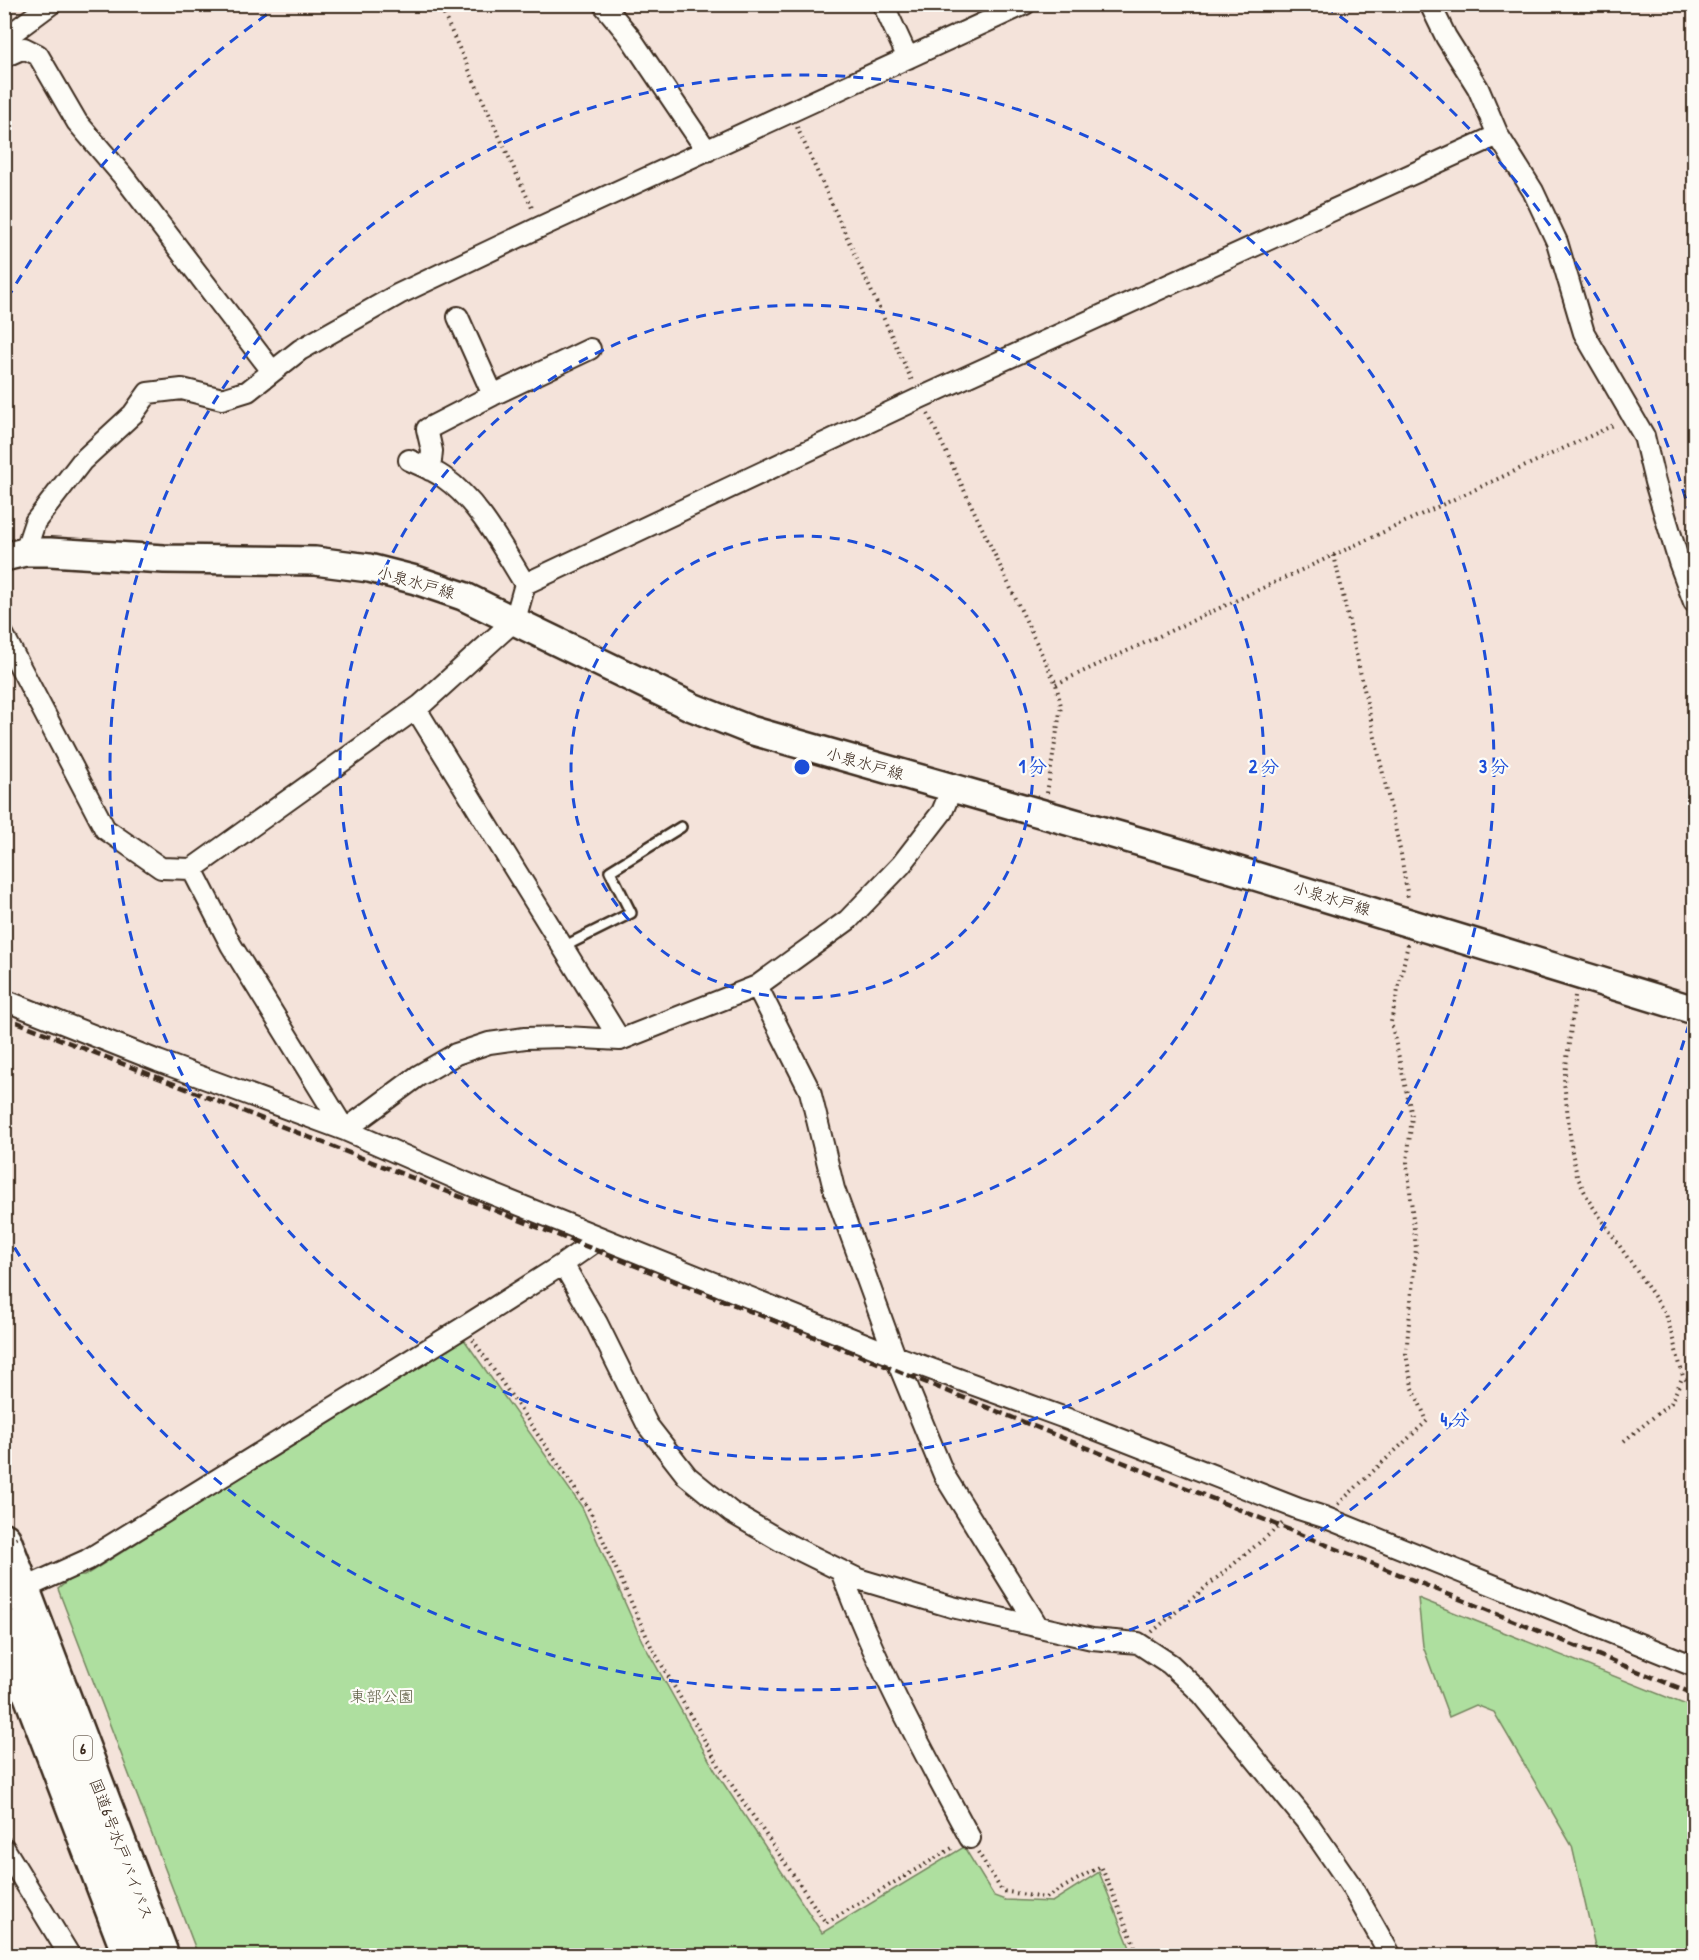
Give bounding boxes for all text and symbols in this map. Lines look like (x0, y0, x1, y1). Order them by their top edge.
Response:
street label: 小泉水戸線 (375, 560, 457, 604)
street label: 小泉水戸線 (824, 741, 906, 785)
text: 1 分 (1019, 754, 1047, 779)
text: 2 分 (1249, 754, 1279, 779)
text: 3 分 (1479, 754, 1509, 779)
centre of rings (792, 757, 812, 777)
street label: 小泉水戸線 (1291, 876, 1373, 920)
text: 4 分 (1441, 1407, 1469, 1432)
park label: 東部公園 (350, 1685, 414, 1707)
road number: 6 (74, 1736, 92, 1760)
street label: 国道6号水戸バイパス (85, 1775, 159, 1923)

